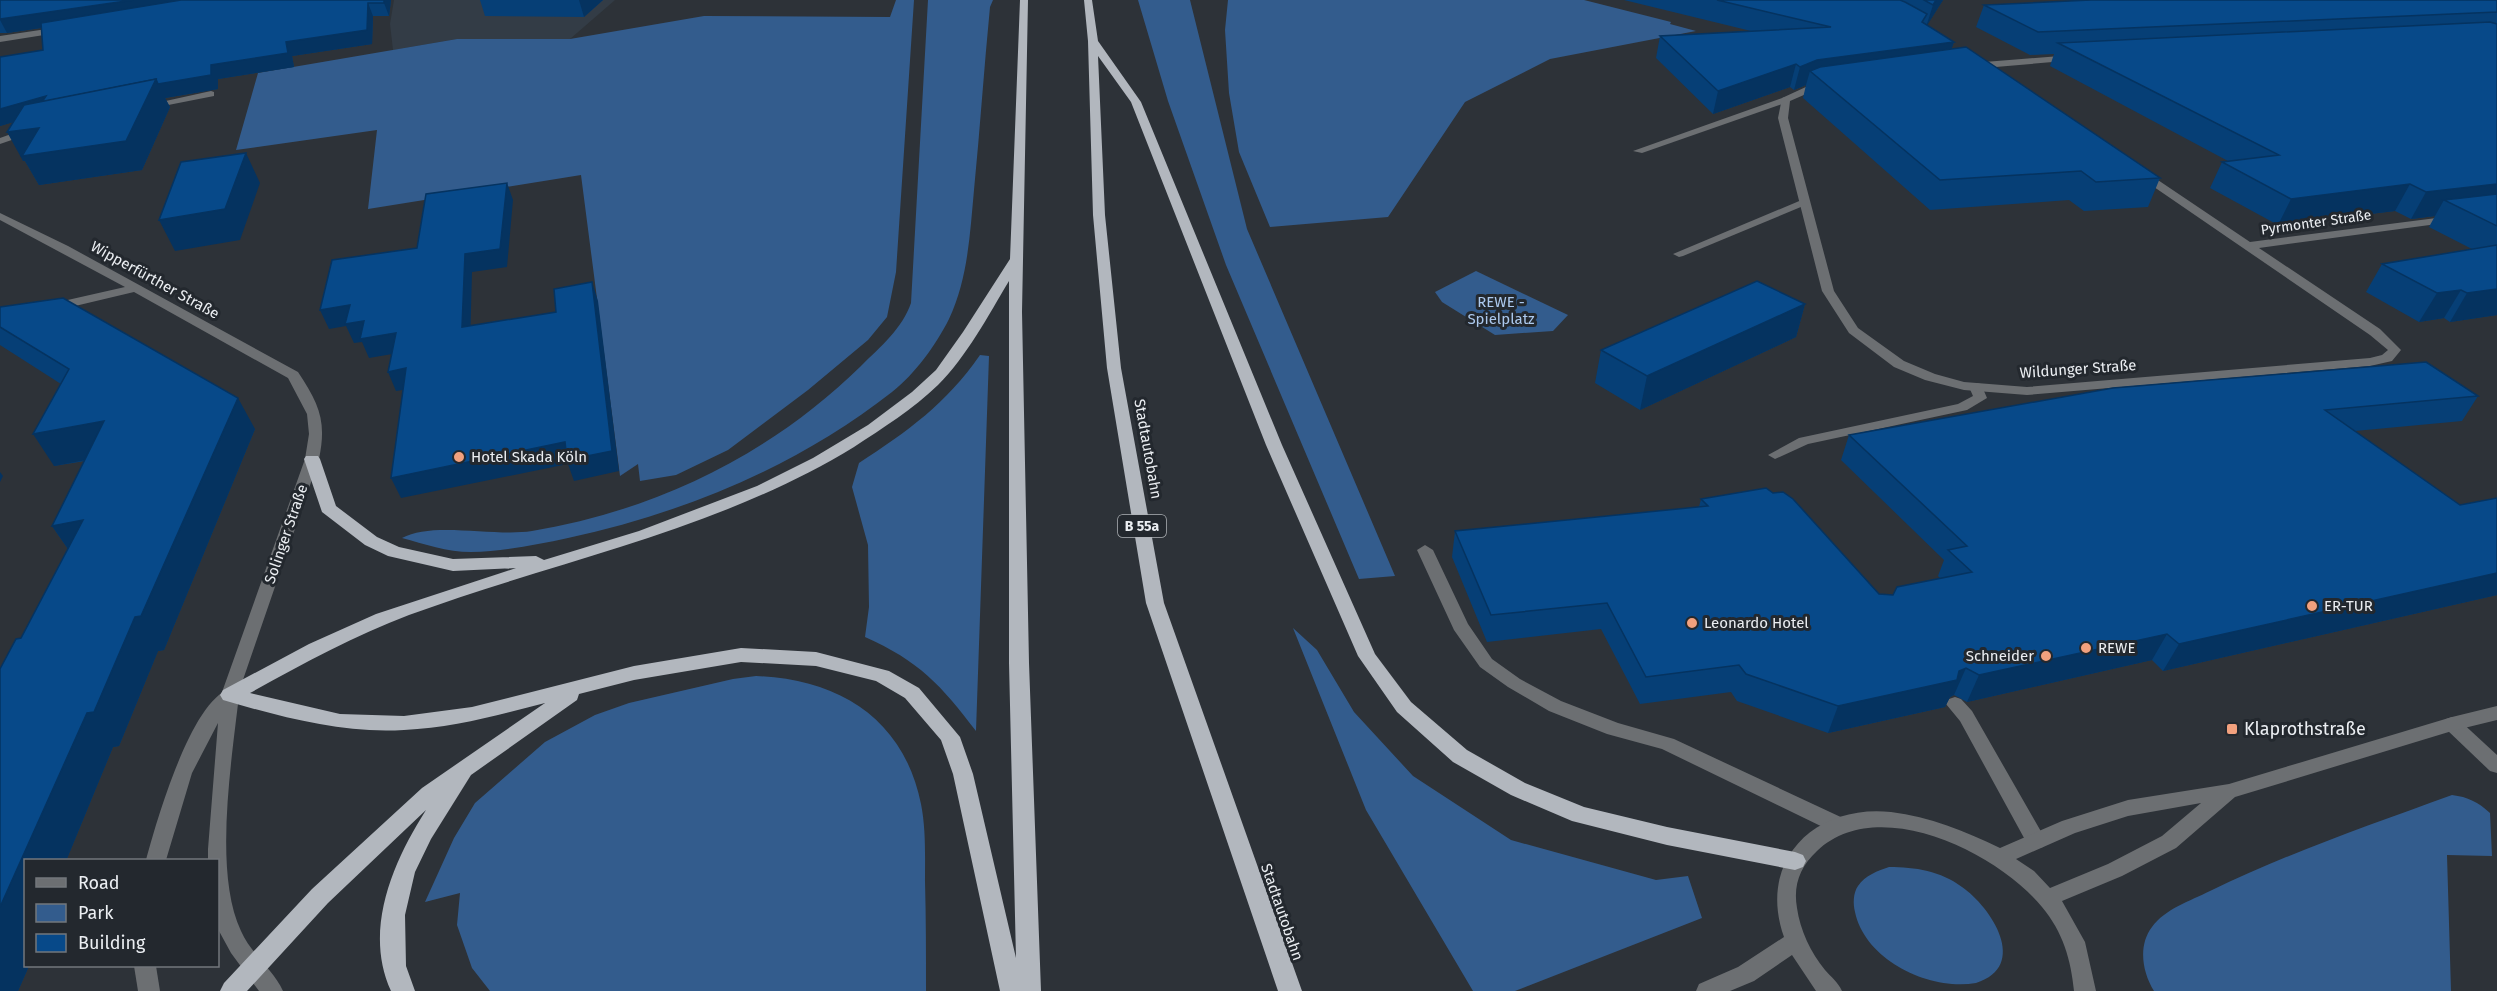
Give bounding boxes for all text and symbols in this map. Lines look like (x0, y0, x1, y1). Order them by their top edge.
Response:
street label: Pyrmonter Straße (2260, 206, 2372, 239)
street label: Wipperfürther Straße (88, 237, 222, 323)
park label: REWE - Spielplatz (1467, 293, 1535, 328)
street label: Wildunger Straße (2019, 356, 2137, 382)
street label: Stadtautobahn (1130, 398, 1166, 500)
place label: Hotel Skada Köln (471, 448, 587, 466)
marker: Hotel Skada Köln (452, 450, 466, 464)
street label: Solinger Straße (261, 482, 311, 586)
road number: B 55a (1118, 515, 1166, 537)
place label: ER-TUR (2324, 597, 2373, 615)
marker: ER-TUR (2305, 599, 2319, 613)
place label: Leonardo Hotel (1704, 614, 1809, 632)
marker: Leonardo Hotel (1685, 616, 1699, 630)
place label: REWE (2098, 639, 2136, 657)
marker: REWE (2079, 641, 2093, 655)
place label: Schneider (1966, 647, 2034, 665)
marker: Schneider (2039, 649, 2053, 663)
place label: Klaprothstraße (2244, 718, 2366, 740)
marker: Klaprothstraße (2225, 722, 2239, 736)
legend (24, 859, 219, 967)
street label: Stadtautobahn (1257, 861, 1307, 963)
text: Road (78, 872, 120, 894)
text: Park (78, 902, 114, 924)
text: Building (78, 932, 146, 954)

